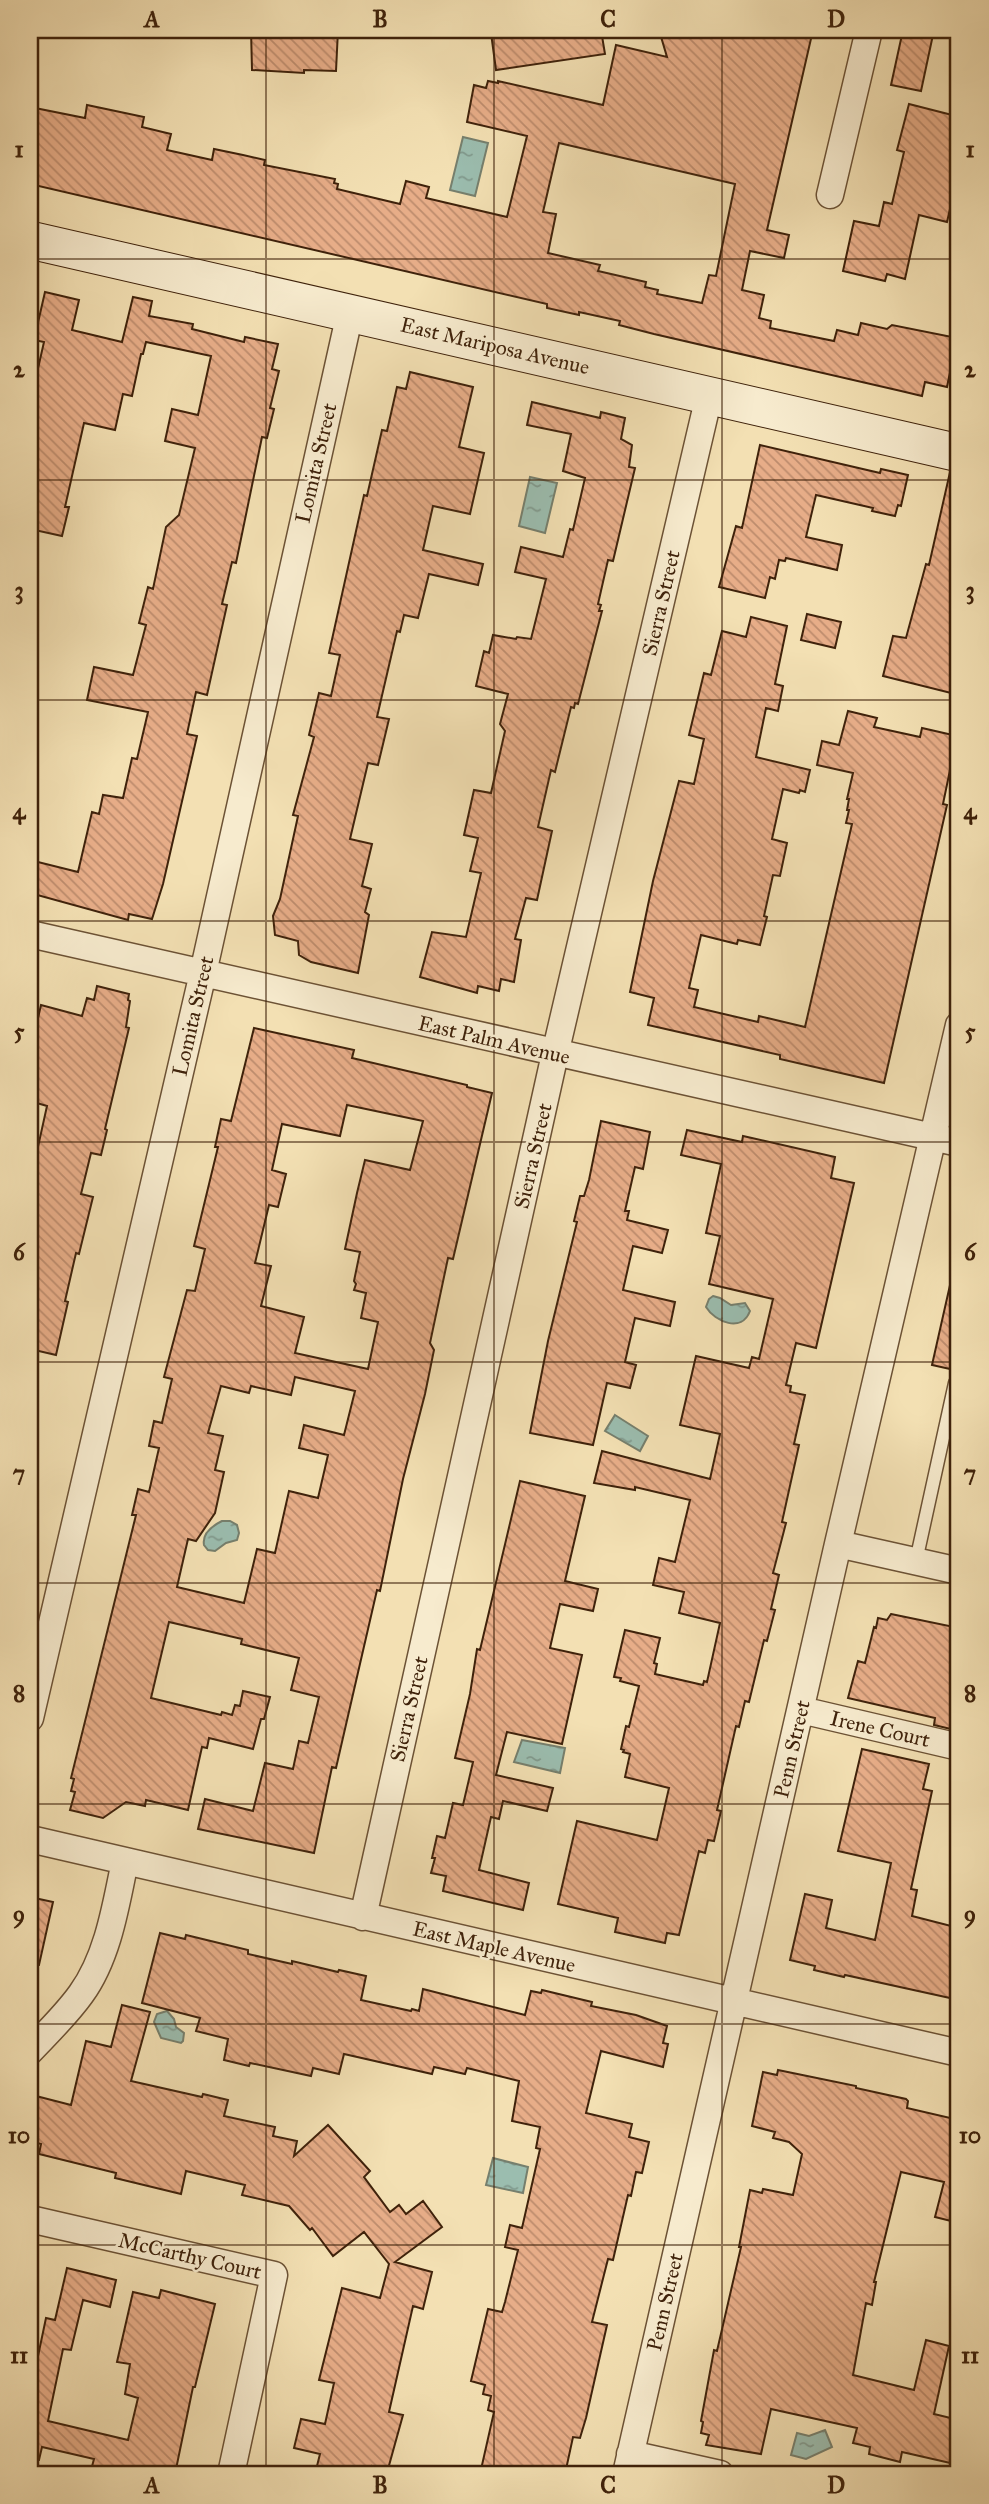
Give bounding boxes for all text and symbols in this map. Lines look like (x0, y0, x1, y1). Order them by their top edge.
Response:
text: A (142, 5, 160, 33)
text: B (372, 5, 388, 33)
text: C (600, 5, 616, 33)
text: D (827, 5, 845, 33)
text: 1 (14, 135, 24, 163)
text: 1 (965, 135, 975, 163)
street label: East Mariposa Avenue (398, 312, 592, 380)
text: 2 (13, 355, 25, 383)
text: 2 (964, 355, 976, 383)
street label: Lomita Street (290, 400, 343, 526)
street label: Sierra Street (636, 547, 686, 658)
text: 3 (14, 576, 24, 605)
text: 3 (965, 576, 975, 605)
text: 4 (13, 797, 27, 825)
text: 4 (964, 797, 978, 825)
street label: Lomita Street (167, 953, 220, 1079)
street label: East Palm Avenue (416, 1010, 573, 1070)
text: 5 (14, 1017, 25, 1045)
text: 5 (965, 1017, 976, 1045)
street label: Sierra Street (508, 1100, 558, 1211)
text: 6 (13, 1238, 26, 1266)
text: 6 (964, 1238, 977, 1266)
text: 7 (13, 1459, 25, 1487)
text: 7 (964, 1459, 976, 1487)
street label: Sierra Street (384, 1653, 434, 1764)
text: 8 (13, 1679, 25, 1707)
text: 8 (964, 1679, 976, 1707)
street label: Penn Street (768, 1697, 816, 1800)
street label: Irene Court (828, 1705, 933, 1753)
text: 9 (13, 1900, 25, 1929)
text: 9 (964, 1900, 976, 1929)
street label: East Maple Avenue (410, 1916, 578, 1978)
text: 10 (8, 2121, 30, 2149)
text: 10 (959, 2121, 981, 2149)
street label: McCarthy Court (116, 2227, 265, 2285)
street label: Penn Street (641, 2250, 689, 2353)
text: 11 (10, 2341, 28, 2369)
text: 11 (961, 2341, 979, 2369)
text: A (142, 2471, 160, 2499)
text: B (372, 2471, 388, 2499)
text: C (600, 2471, 616, 2499)
text: D (827, 2471, 845, 2499)

